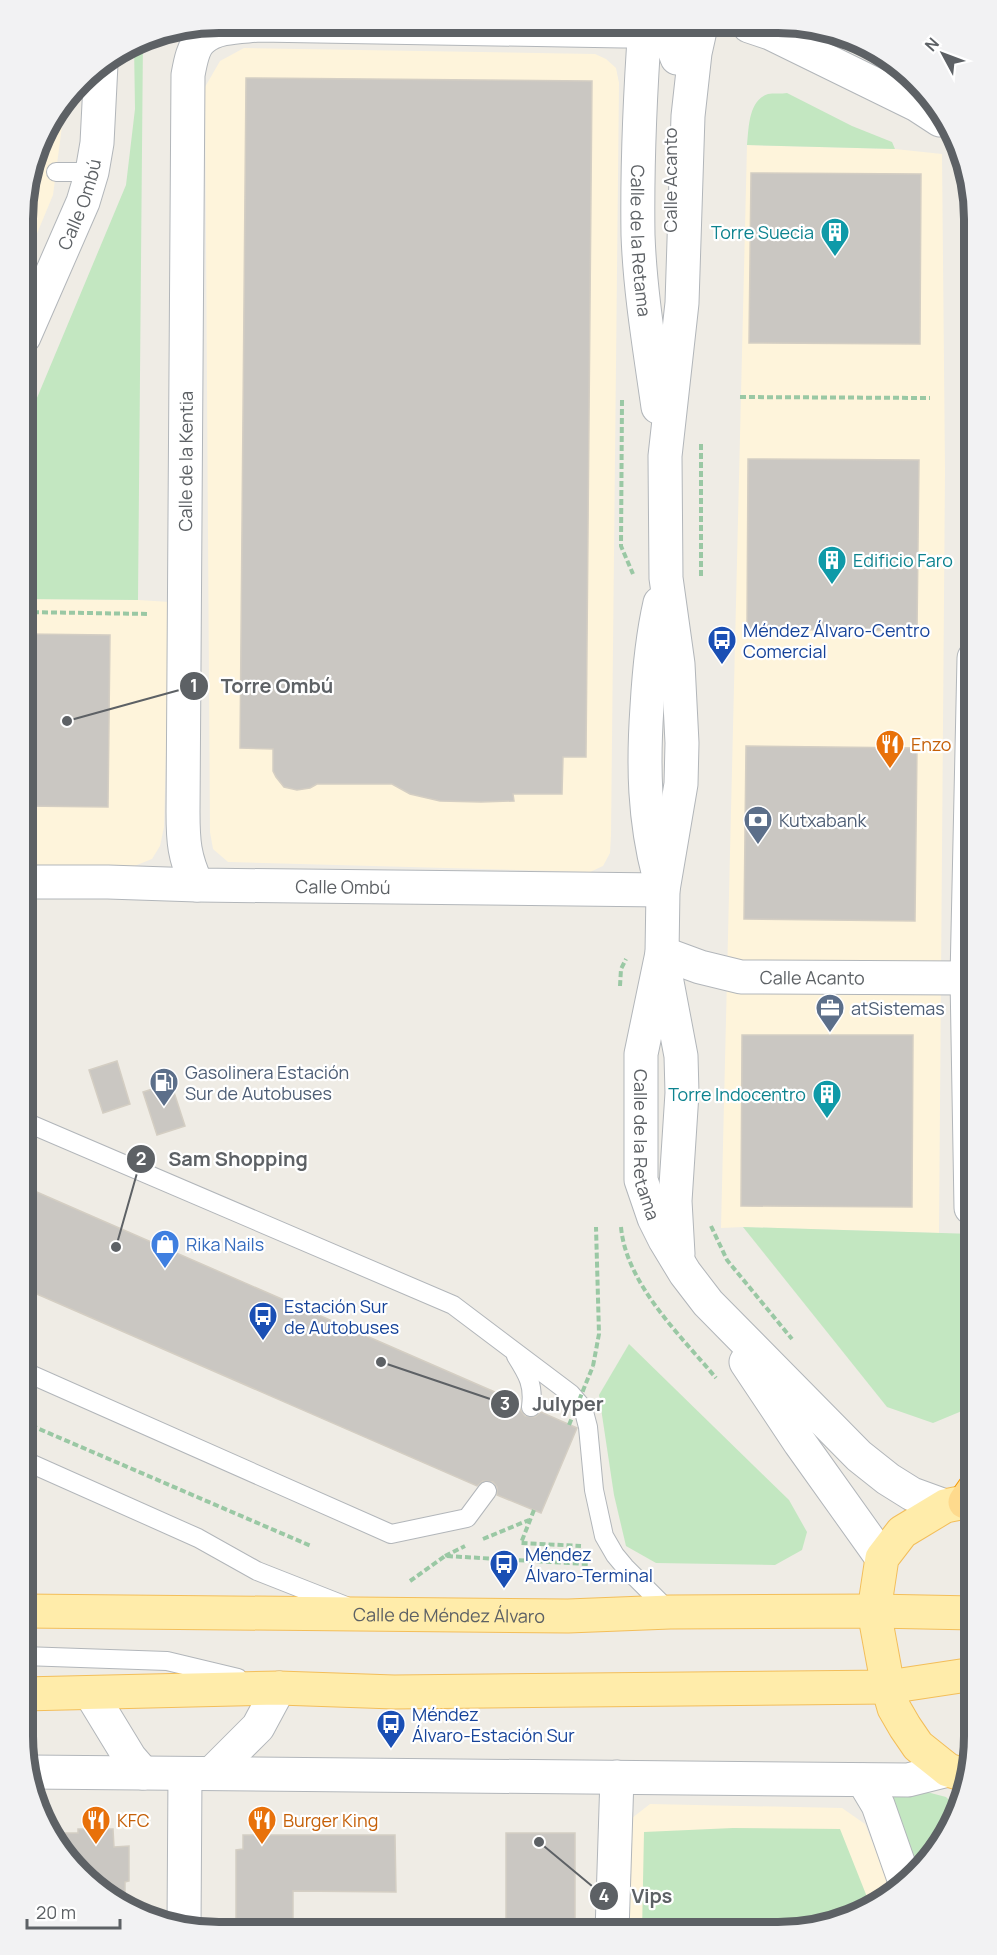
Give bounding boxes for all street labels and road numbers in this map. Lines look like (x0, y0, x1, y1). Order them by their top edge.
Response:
street label: Calle Acanto (658, 128, 682, 232)
street label: Calle Ombú (52, 157, 106, 253)
street label: Calle de la Retama (626, 164, 657, 318)
street label: Calle de la Kentia (173, 391, 198, 531)
street label: Calle Ombú (295, 874, 391, 899)
street label: Calle Acanto (760, 965, 865, 990)
street label: Calle de la Retama (629, 1069, 666, 1223)
street label: Calle de Méndez Álvaro (353, 1602, 545, 1628)

